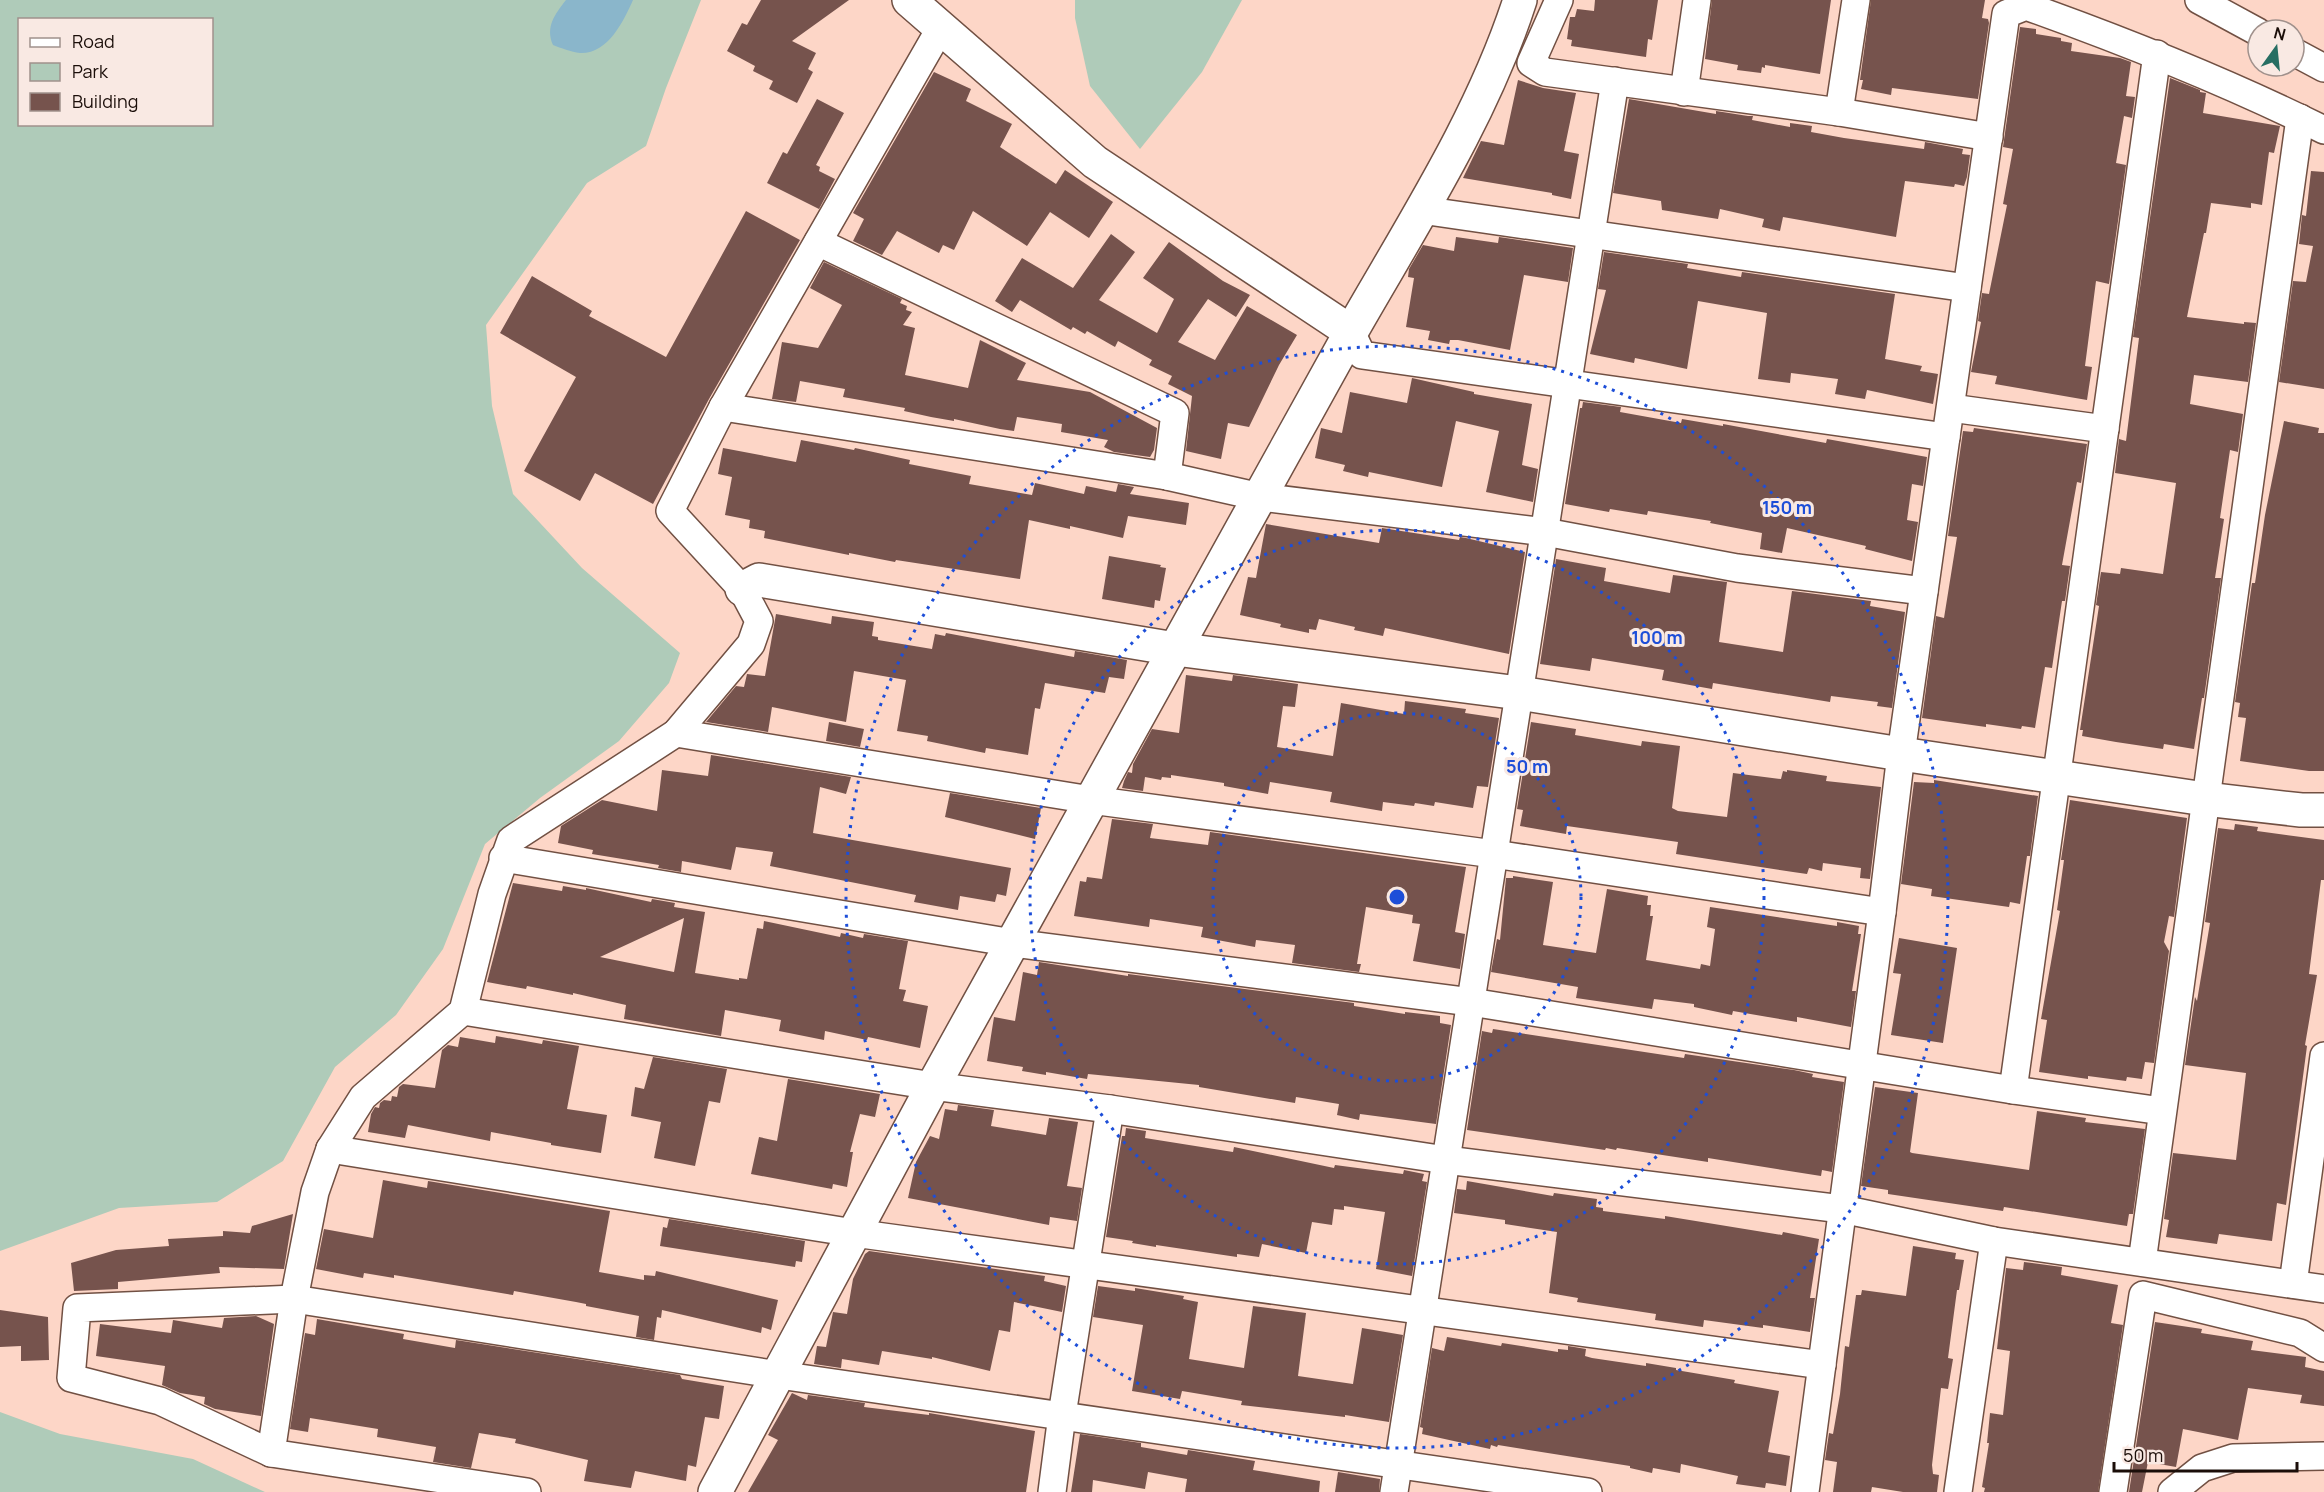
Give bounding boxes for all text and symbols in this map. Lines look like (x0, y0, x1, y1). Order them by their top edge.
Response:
legend (18, 18, 213, 126)
north arrow (2246, 18, 2306, 78)
text: N (2271, 21, 2288, 46)
text: Road (72, 29, 115, 53)
text: Park (72, 59, 109, 83)
text: Building (72, 89, 138, 113)
text: 150 m (1762, 495, 1812, 519)
text: 100 m (1631, 625, 1683, 649)
text: 50 m (1506, 754, 1548, 778)
centre of rings (1387, 887, 1407, 907)
scale bar (2114, 1435, 2297, 1473)
text: 50 m (2123, 1443, 2163, 1467)

